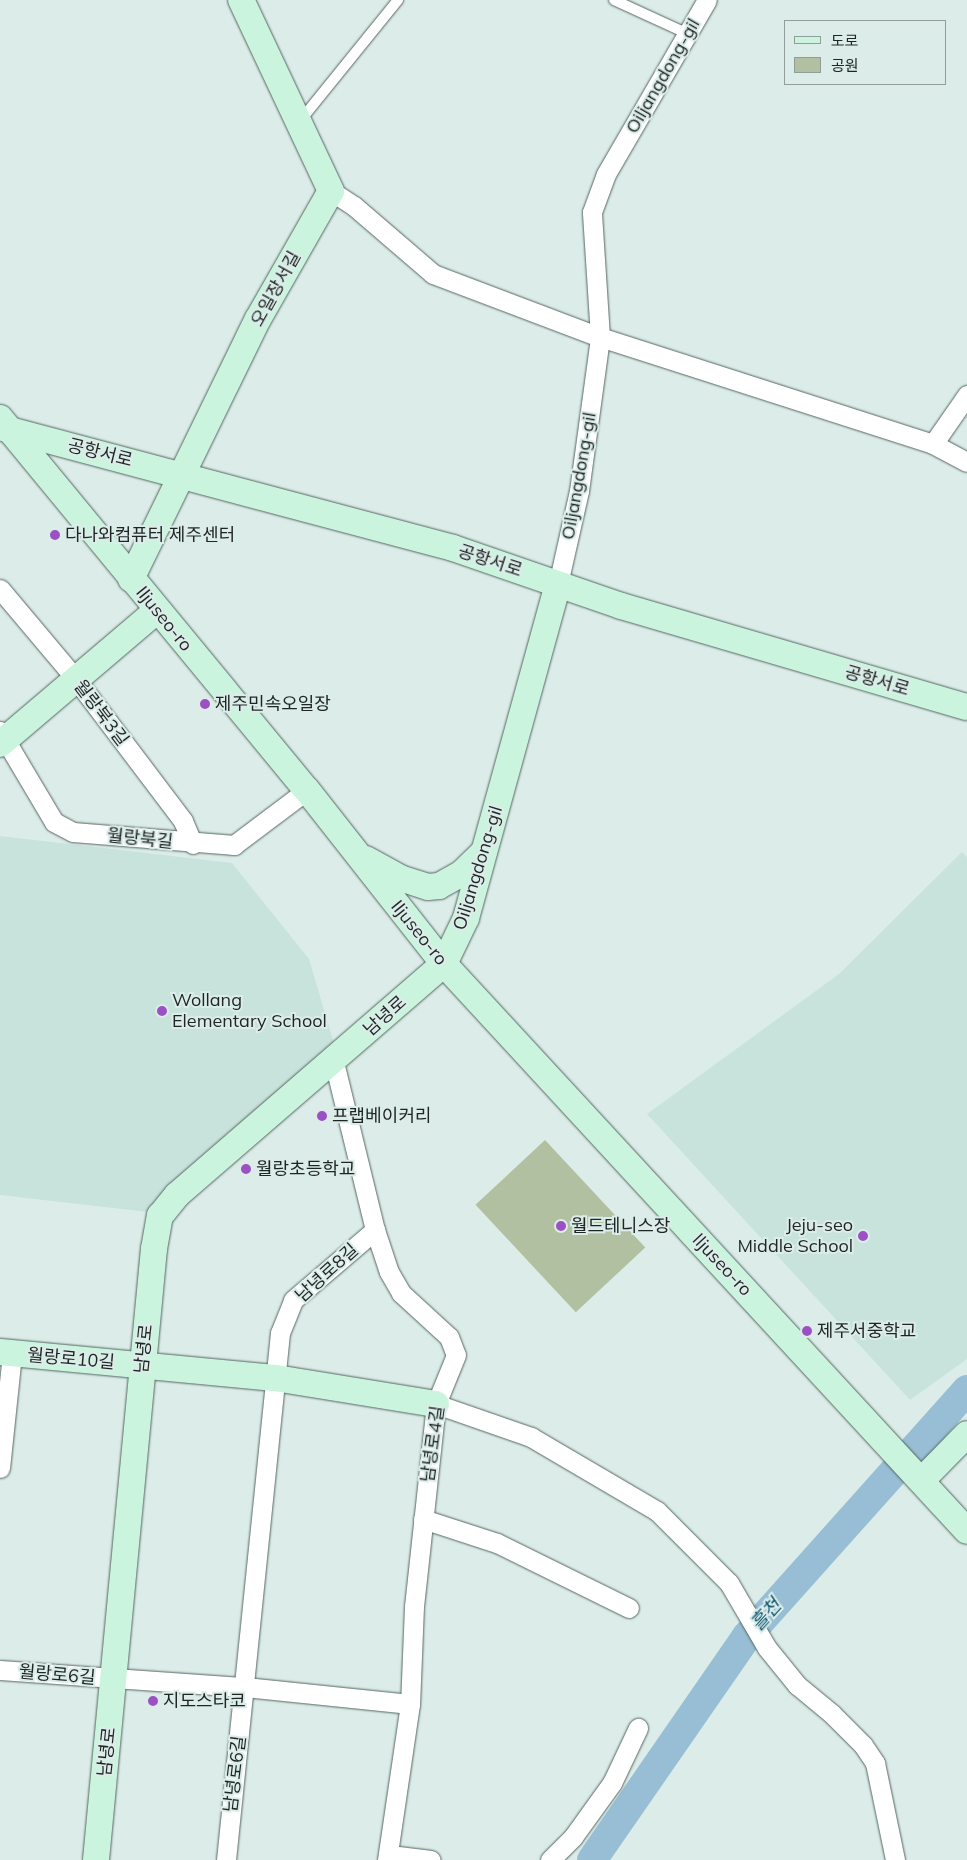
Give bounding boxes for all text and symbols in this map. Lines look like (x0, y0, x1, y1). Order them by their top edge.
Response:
street label: Oiljangdong-gil (621, 15, 705, 137)
legend (784, 20, 947, 85)
text: 도로 (831, 31, 859, 50)
text: 공원 (831, 56, 859, 75)
street label: 오일장서길 (246, 248, 306, 330)
street label: Oiljangdong-gil (557, 411, 601, 541)
street label: 공항서로 (65, 435, 135, 471)
place label: 다나와컴퓨터 제주센터 (65, 524, 235, 546)
marker: 다나와컴퓨터 제주센터 (49, 529, 61, 541)
street label: 공항서로 (455, 540, 525, 582)
street label: Iljuseo-ro (131, 582, 197, 656)
street label: 공항서로 (842, 661, 912, 701)
street label: 월랑북3길 (69, 676, 133, 750)
place label: 제주민속오일장 (215, 693, 331, 715)
marker: 제주민속오일장 (199, 698, 211, 710)
street label: Oiljangdong-gil (449, 803, 507, 933)
street label: 월랑북길 (106, 825, 174, 853)
street label: Iljuseo-ro (386, 896, 452, 970)
place label: Wollang Elementary School (172, 990, 327, 1032)
street label: 남녕로 (359, 991, 411, 1041)
marker: Wollang Elementary School (156, 1005, 168, 1017)
place label: 프랩베이커리 (332, 1105, 431, 1127)
marker: 프랩베이커리 (316, 1110, 328, 1122)
place label: 월랑초등학교 (256, 1158, 355, 1180)
marker: 월랑초등학교 (240, 1163, 252, 1175)
place label: 월드테니스장 (571, 1215, 670, 1237)
place label: Jeju-seo Middle School (737, 1215, 853, 1258)
marker: 월드테니스장 (555, 1220, 567, 1232)
street label: Iljuseo-ro (688, 1229, 756, 1301)
marker: Jeju-seo Middle School (857, 1230, 869, 1242)
street label: 남녕로8길 (291, 1239, 363, 1307)
place label: 제주서중학교 (817, 1320, 916, 1342)
street label: 남녕로 (131, 1323, 157, 1375)
marker: 제주서중학교 (801, 1325, 813, 1337)
street label: 월랑로10길 (26, 1344, 116, 1374)
street label: 남녕로4길 (417, 1404, 449, 1484)
water label: 흘천 (746, 1594, 786, 1636)
street label: 월랑로6길 (18, 1661, 96, 1689)
place label: 지도스타코 (163, 1690, 246, 1712)
marker: 지도스타코 (147, 1695, 159, 1707)
street label: 남녕로 (94, 1726, 120, 1778)
street label: 남녕로6길 (220, 1734, 250, 1814)

